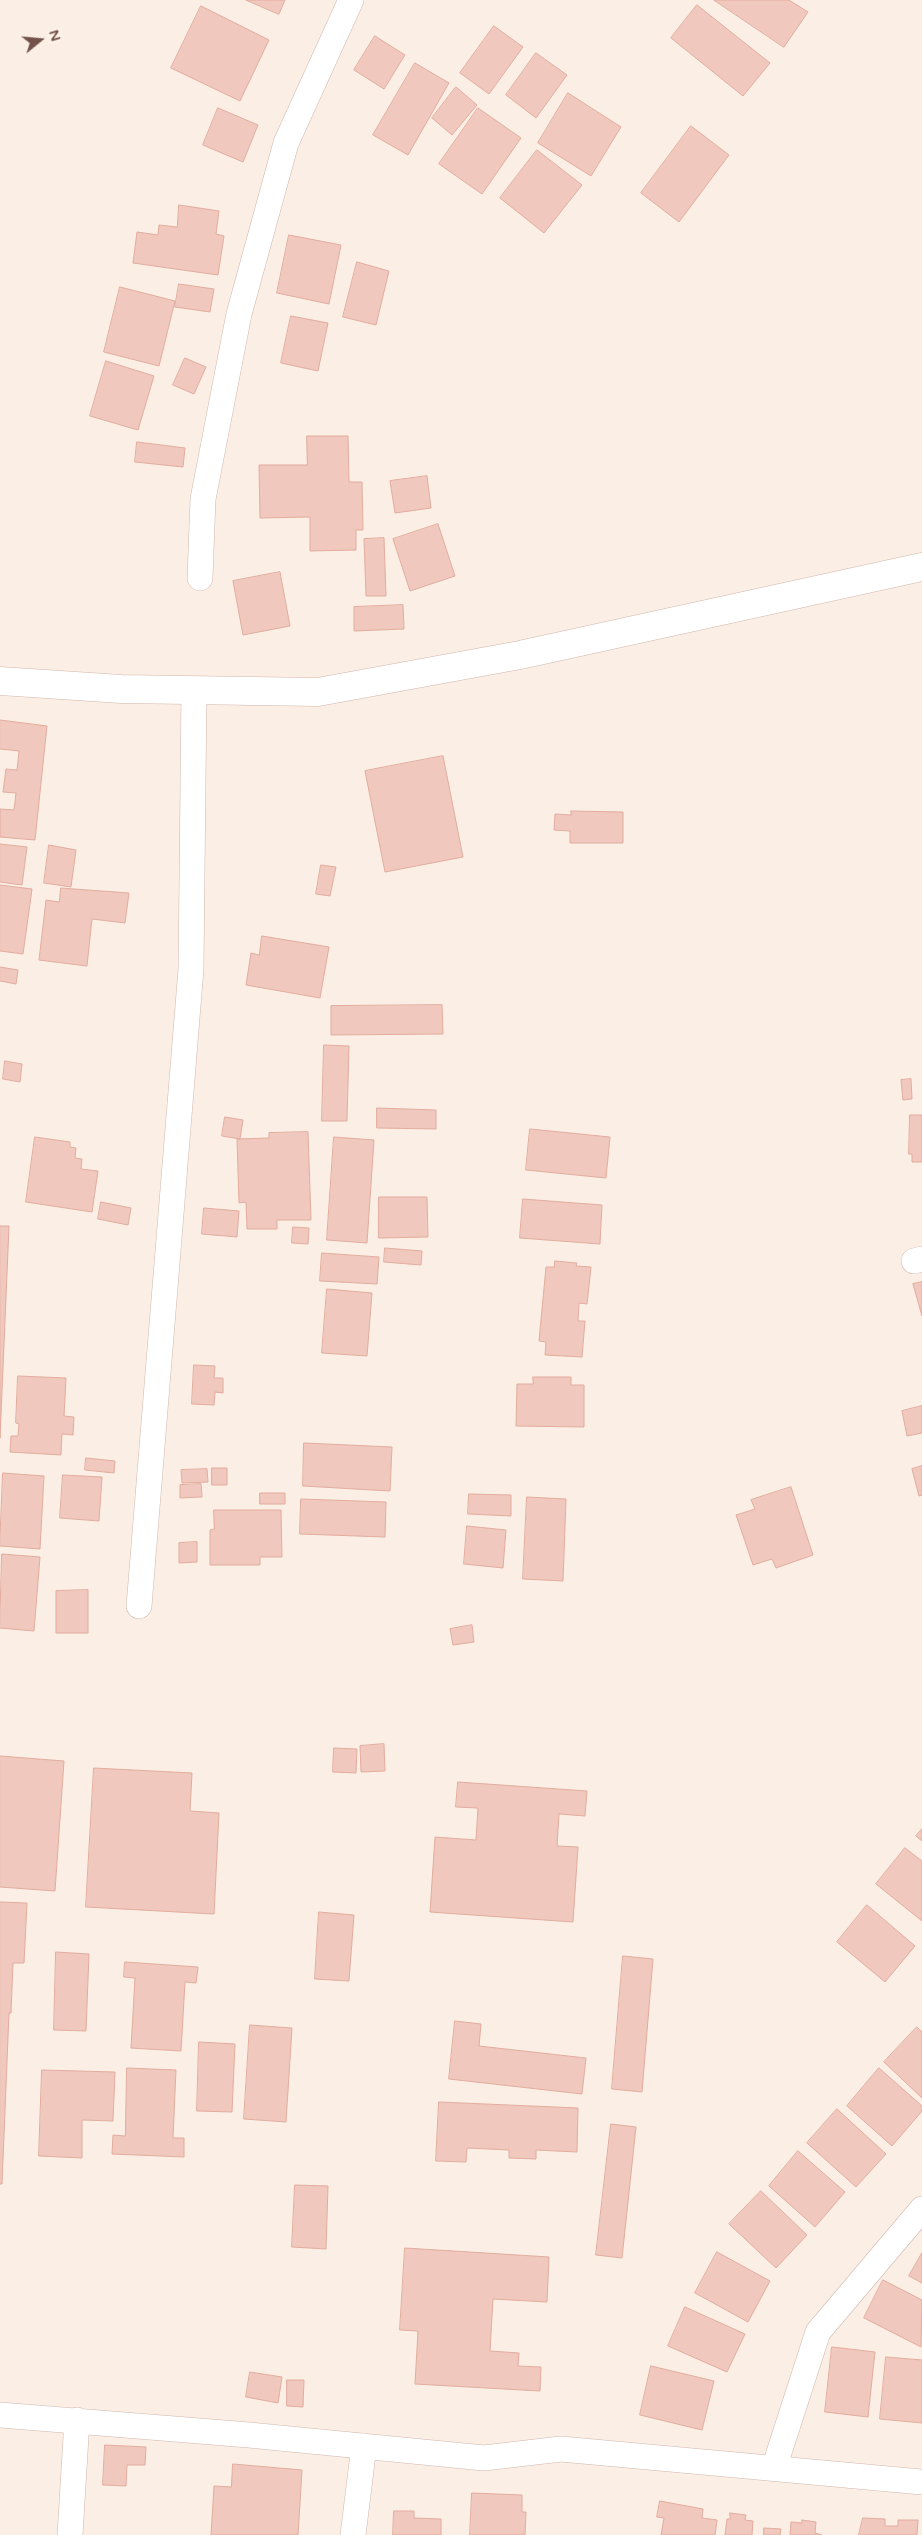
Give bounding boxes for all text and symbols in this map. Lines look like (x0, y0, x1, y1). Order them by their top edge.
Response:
north arrow (15, 15, 65, 65)
text: N (45, 28, 65, 43)

